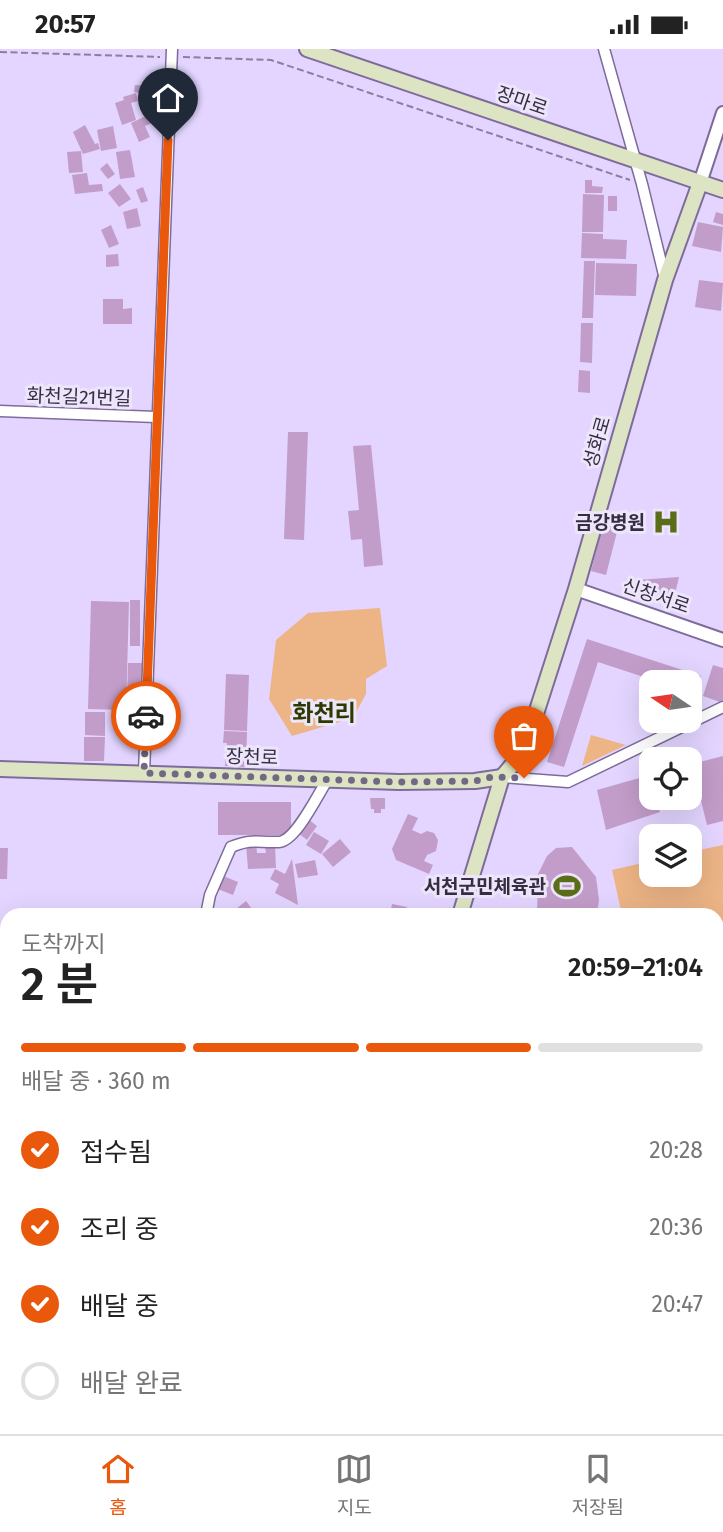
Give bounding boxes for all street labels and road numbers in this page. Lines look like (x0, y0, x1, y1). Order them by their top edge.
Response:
street label: 장마로 (493, 82, 551, 120)
street label: 화천길21번길 (26, 384, 132, 410)
street label: 성화로 (579, 414, 615, 470)
street label: 신창서로 (619, 574, 693, 618)
street label: 장천로 (225, 745, 279, 769)

